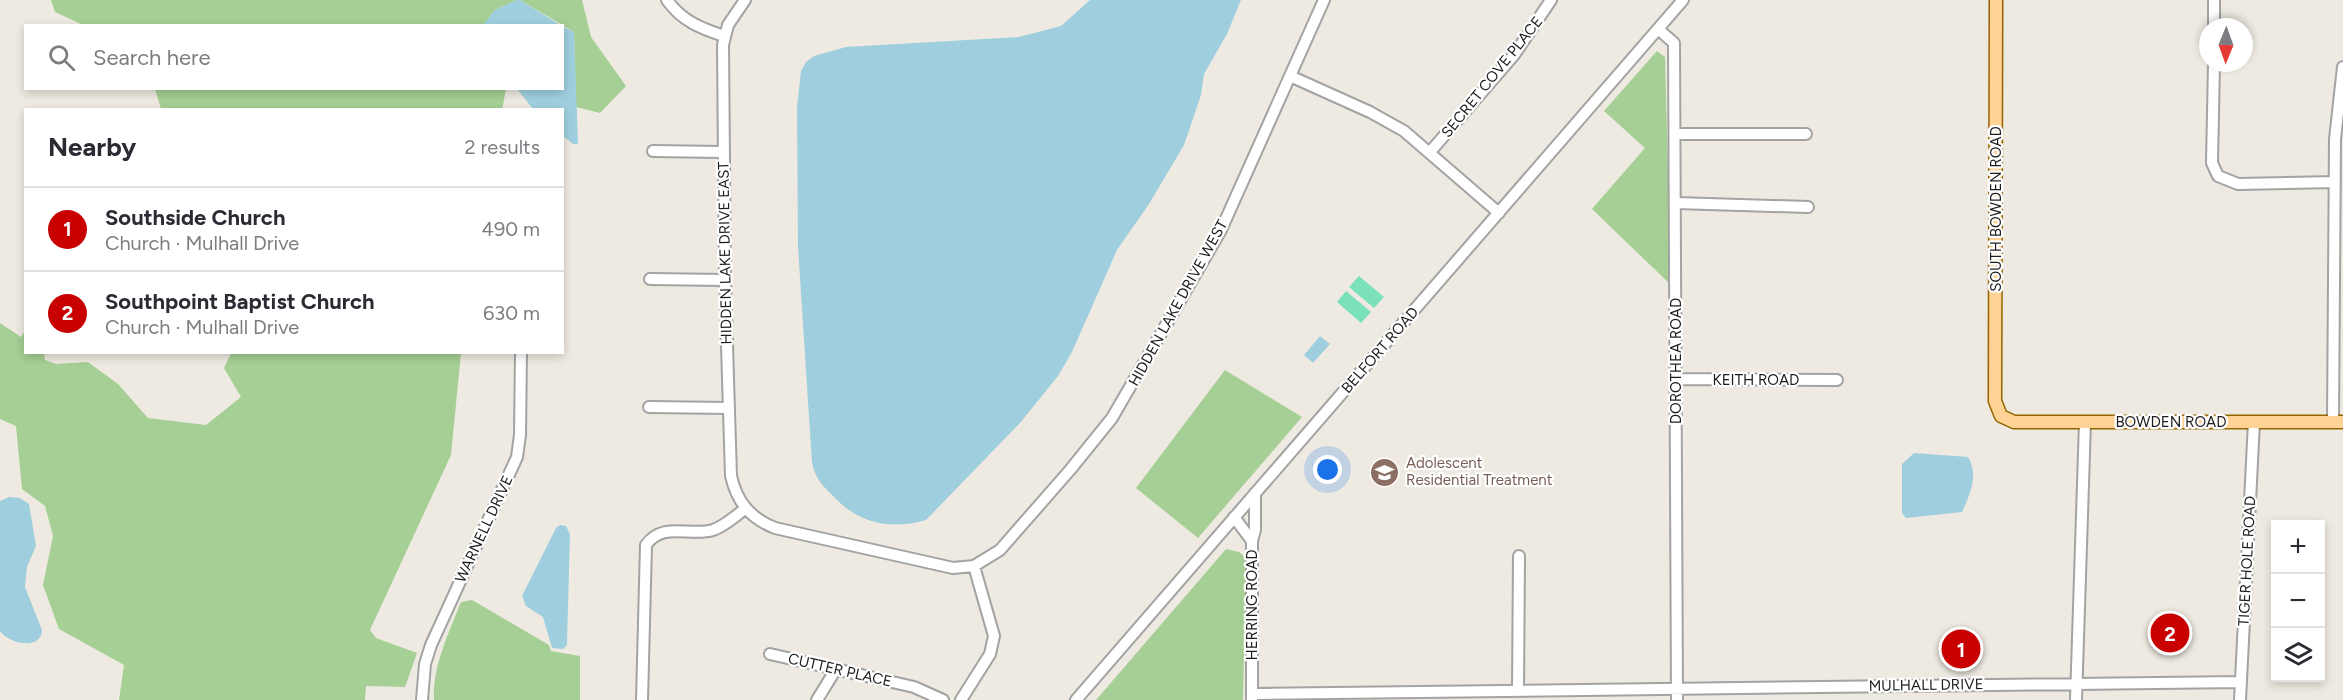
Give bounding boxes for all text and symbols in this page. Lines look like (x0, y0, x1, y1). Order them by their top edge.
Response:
street label: SECRET COVE PLACE (1438, 13, 1546, 141)
north arrow (2199, 18, 2253, 72)
search box (24, 24, 564, 90)
icon: search (45, 41, 78, 74)
text: Search here (93, 44, 211, 71)
street label: SOUTH BOWDEN ROAD (1987, 126, 2005, 292)
text: Nearby (48, 131, 136, 163)
text: 2 results (464, 135, 540, 159)
street label: HIDDEN LAKE DRIVE EAST (714, 161, 736, 345)
text: Southside Church (105, 204, 285, 231)
street label: HIDDEN LAKE DRIVE WEST (1125, 216, 1232, 389)
text: 1 (63, 217, 72, 241)
text: 490 m (481, 217, 540, 241)
text: Church · Mulhall Drive (105, 231, 299, 255)
text: Southpoint Baptist Church (105, 288, 375, 315)
street label: DOROTHEA ROAD (1667, 298, 1685, 424)
text: 2 (62, 301, 73, 325)
text: 630 m (483, 301, 540, 325)
street label: BELFORT ROAD (1338, 303, 1422, 397)
text: Church · Mulhall Drive (105, 315, 299, 339)
street label: KEITH ROAD (1713, 371, 1799, 389)
street label: BOWDEN ROAD (2115, 413, 2227, 431)
place label: Adolescent Residential Treatment (1406, 454, 1553, 489)
your location (1313, 455, 1342, 484)
school or university icon: Adolescent Residential Treatment (1369, 456, 1401, 488)
street label: WARNELL DRIVE (451, 472, 517, 586)
street label: TIGER HOLE ROAD (2235, 495, 2259, 627)
map controls (2271, 520, 2325, 682)
button: + (2271, 520, 2325, 574)
street label: HERRING ROAD (1243, 549, 1261, 661)
button: − (2271, 574, 2325, 628)
pin: 2 (2150, 610, 2190, 656)
pin: 1 (1942, 626, 1980, 672)
button: layers (2271, 628, 2325, 682)
street label: CUTTER PLACE (786, 649, 894, 691)
street label: MULHALL DRIVE (1868, 675, 1984, 695)

